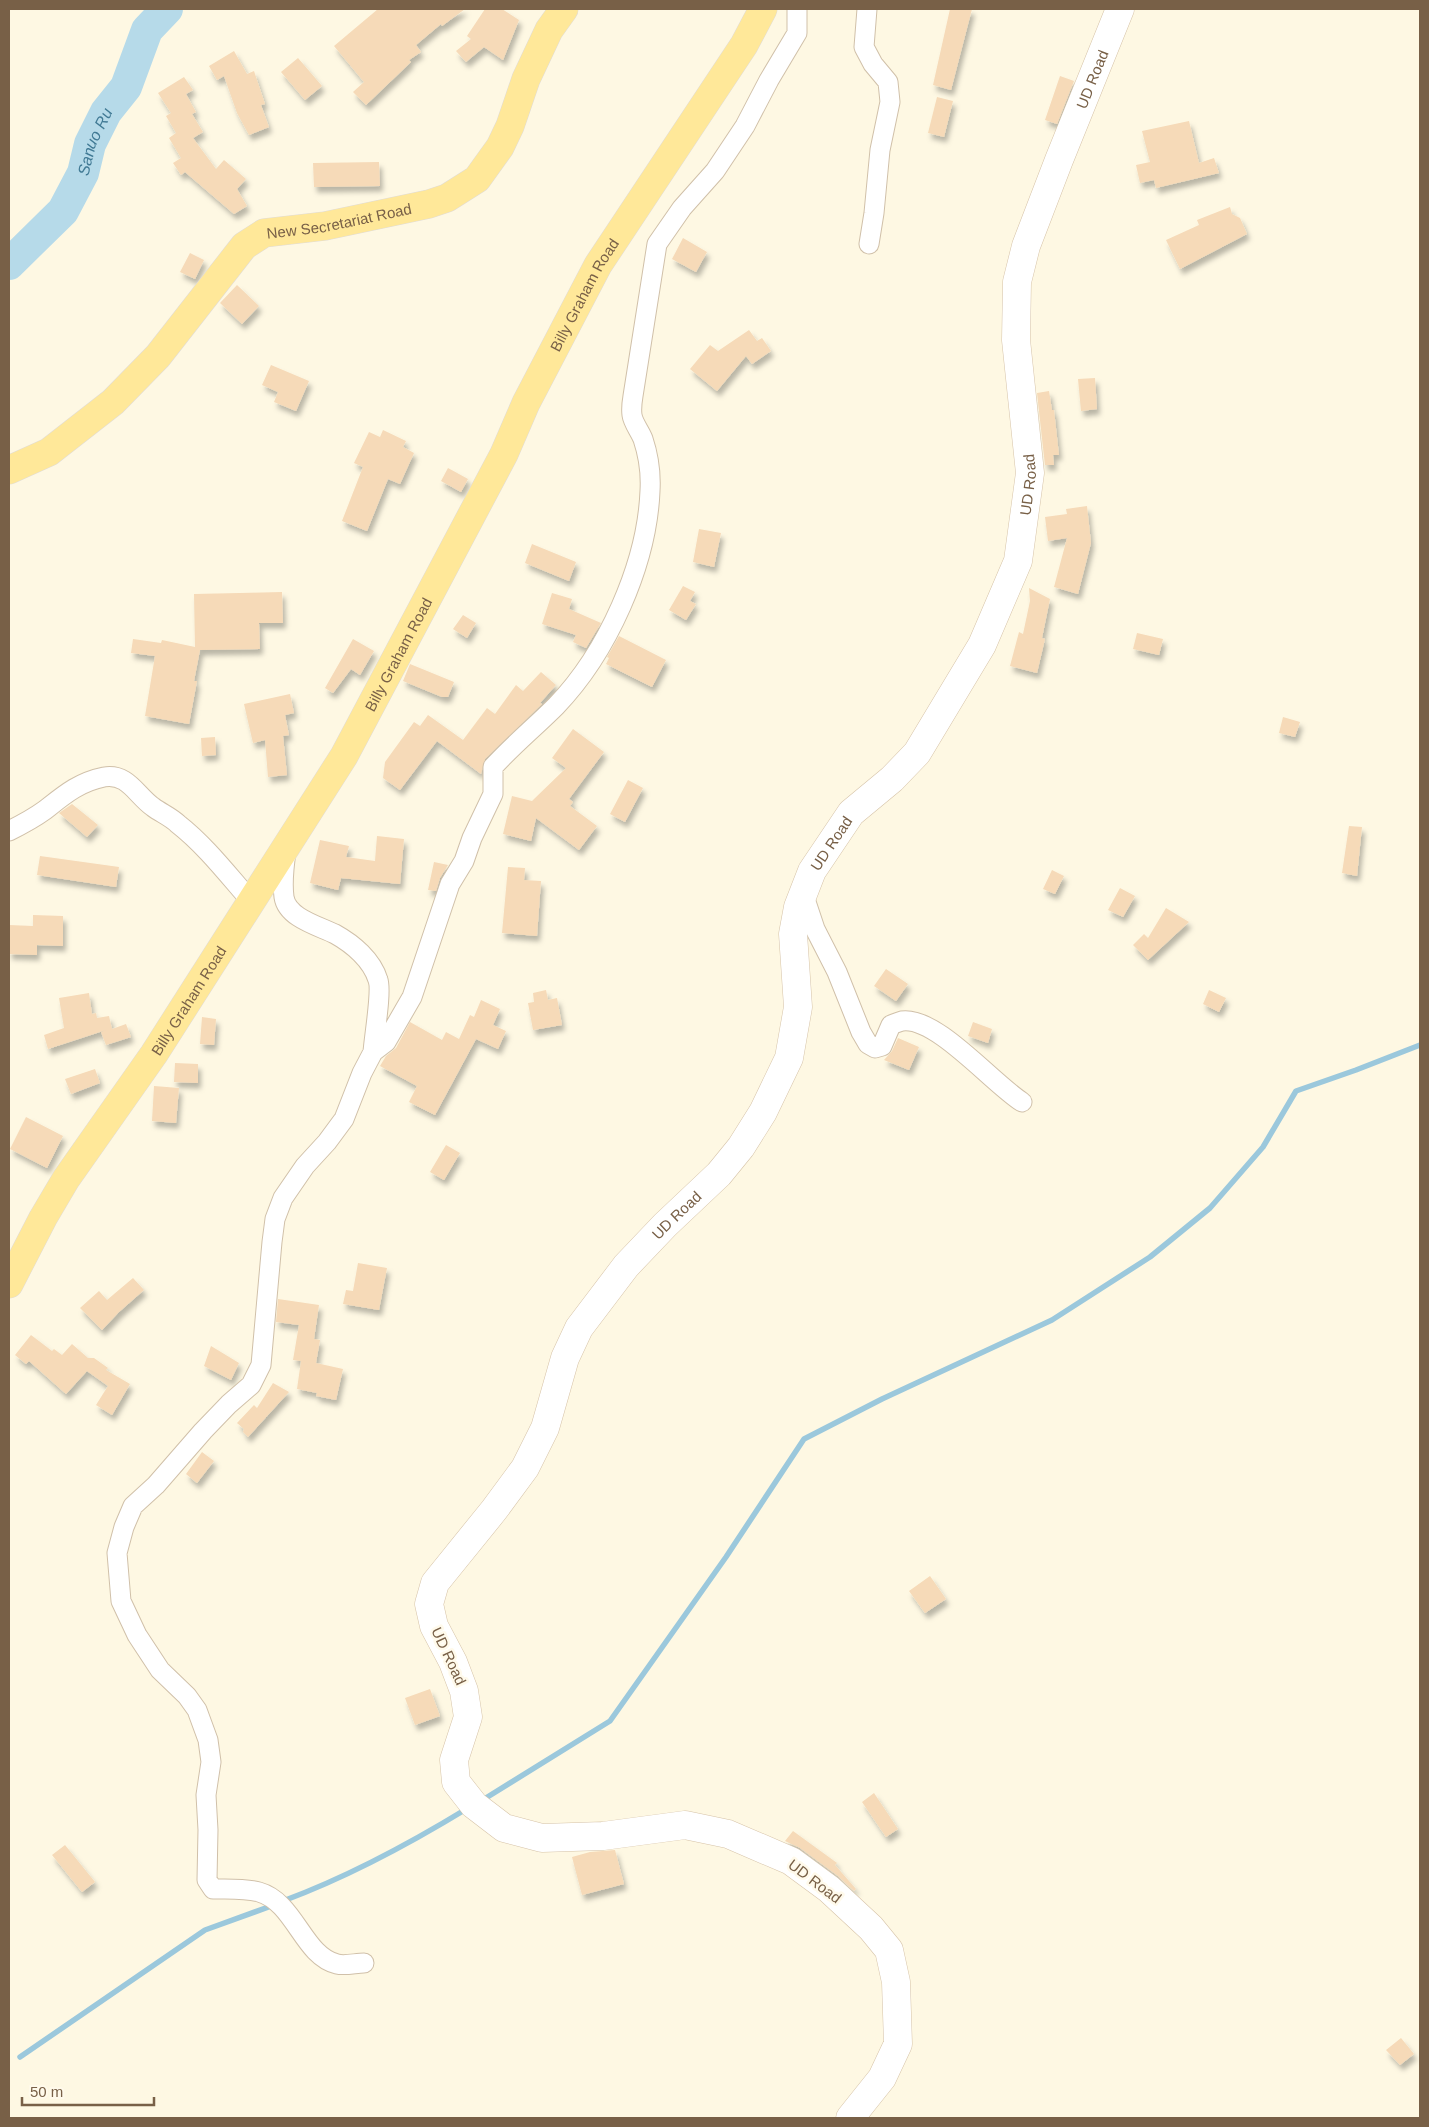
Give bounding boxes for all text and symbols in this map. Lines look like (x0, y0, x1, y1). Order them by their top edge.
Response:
street label: UD Road (1072, 47, 1111, 111)
water label: Sanuo Ru (74, 105, 115, 177)
street label: New Secretariat Road (266, 199, 413, 241)
street label: Billy Graham Road (546, 235, 622, 354)
street label: UD Road (1016, 453, 1039, 516)
street label: Billy Graham Road (361, 595, 435, 714)
street label: UD Road (807, 813, 855, 873)
street label: Billy Graham Road (147, 943, 229, 1058)
street label: UD Road (648, 1187, 704, 1242)
street label: UD Road (428, 1624, 470, 1688)
street label: UD Road (785, 1856, 845, 1906)
scale bar (22, 2074, 155, 2106)
text: 50 m (30, 2083, 63, 2100)

